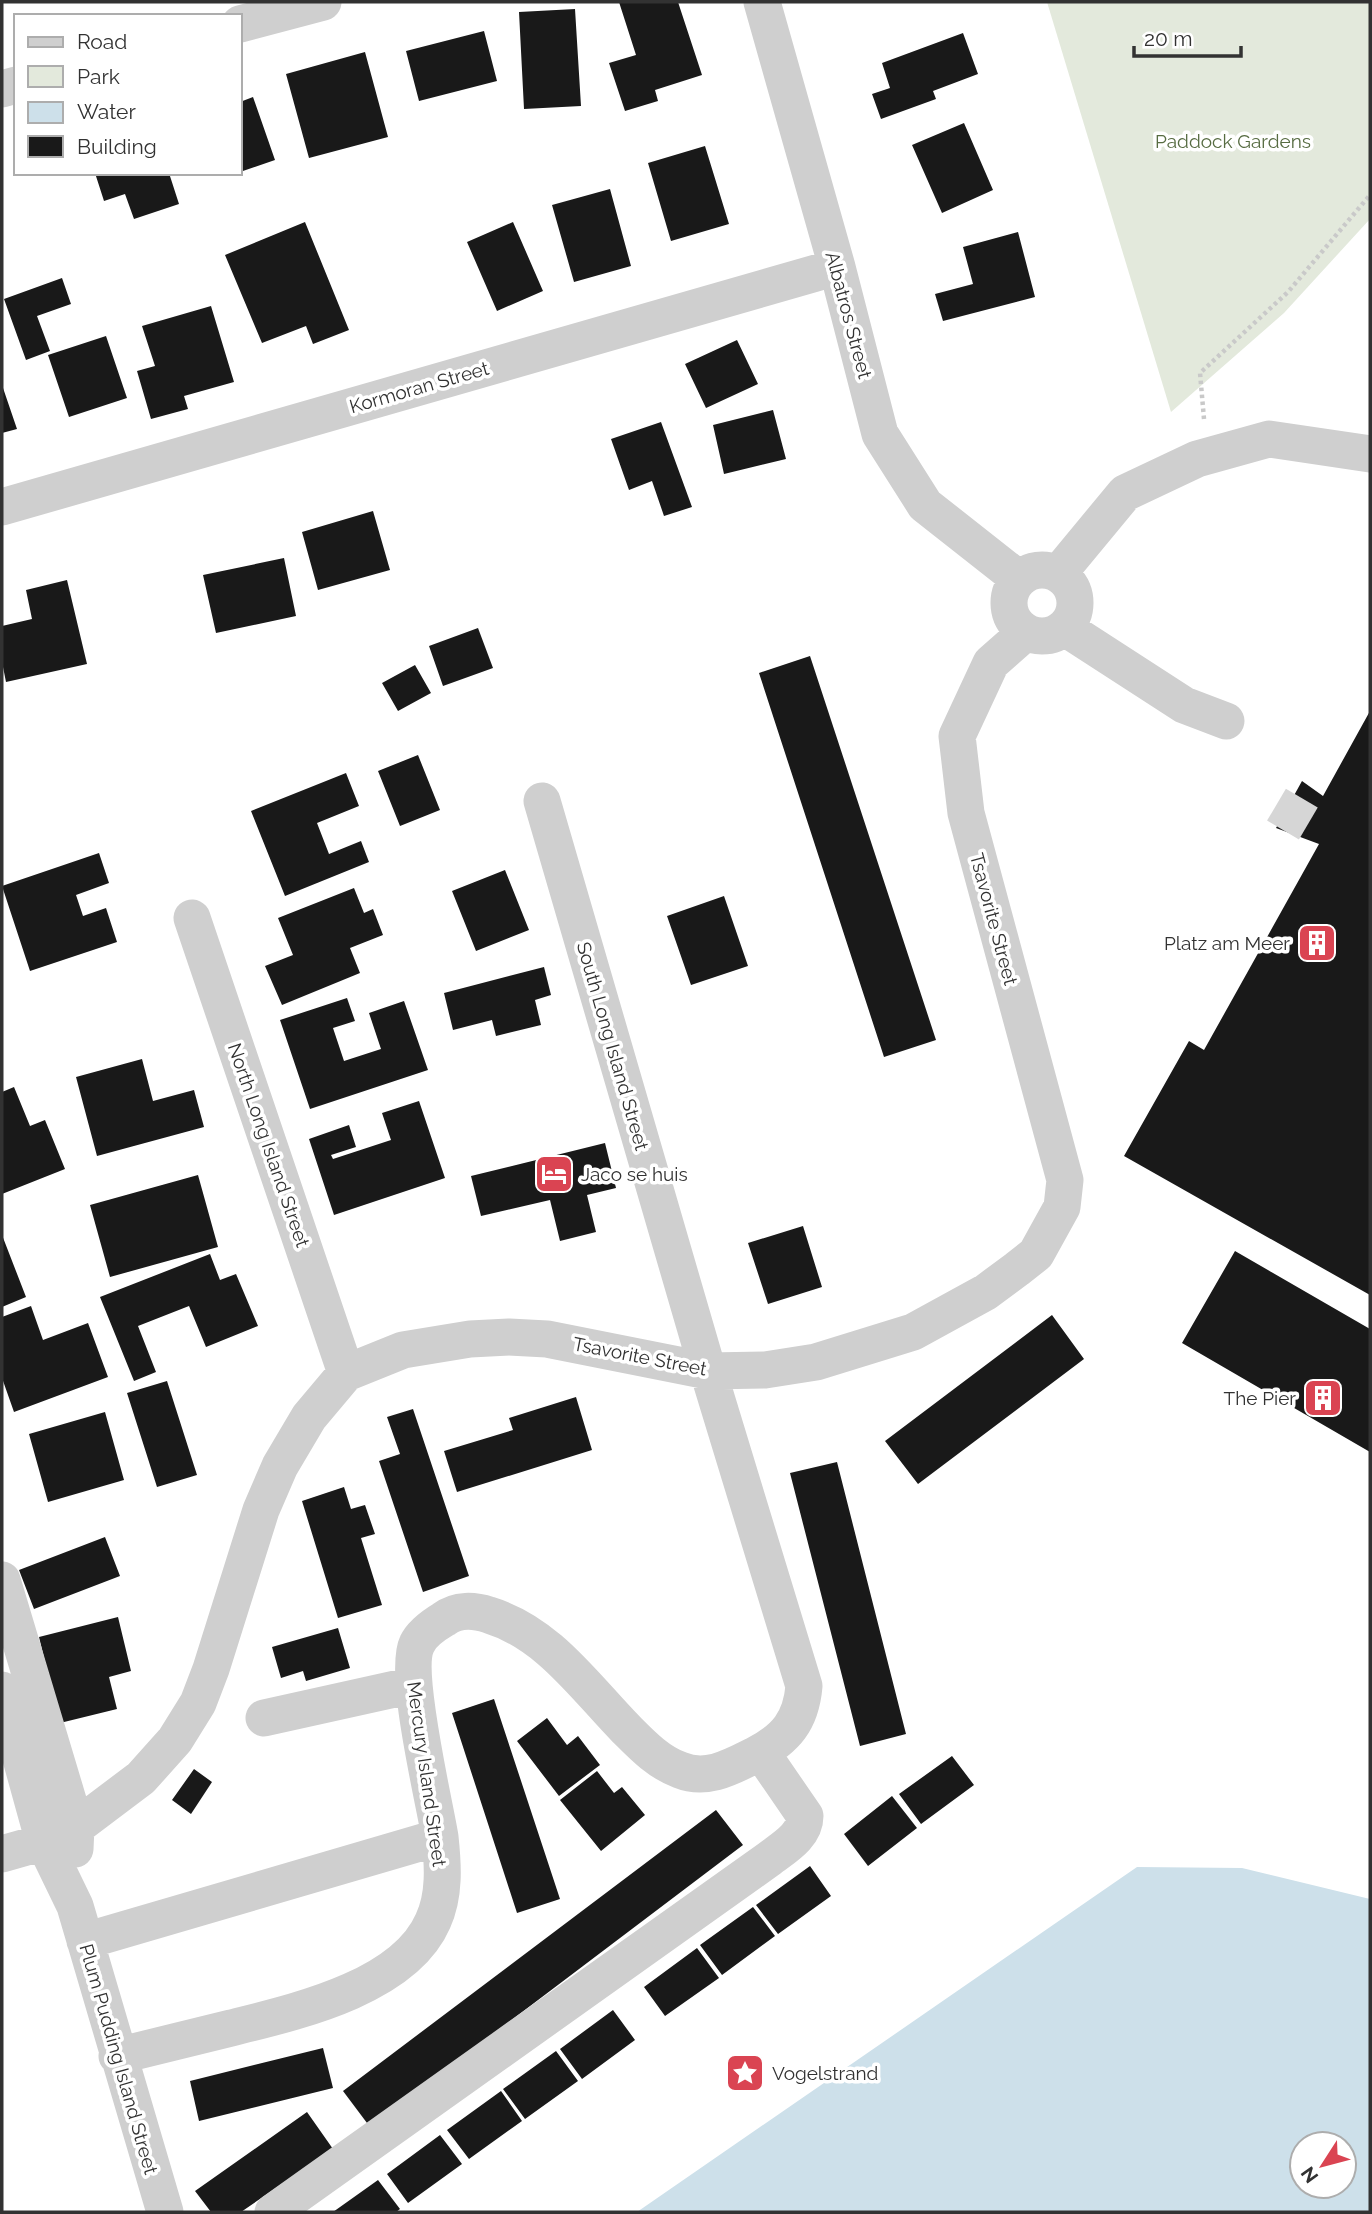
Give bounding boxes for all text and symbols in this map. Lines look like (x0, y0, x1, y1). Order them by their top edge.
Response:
legend (14, 14, 242, 175)
scale bar (1134, 14, 1241, 58)
text: 20 m (1144, 26, 1192, 51)
text: Road (77, 29, 127, 54)
text: Park (77, 64, 120, 89)
text: Water (77, 99, 136, 124)
park label: Paddock Gardens (1155, 130, 1311, 152)
text: Building (77, 134, 157, 159)
street label: Albatros Street (821, 249, 877, 382)
street label: Kormoran Street (347, 356, 492, 417)
street label: Tsavorite Street (966, 851, 1022, 988)
building icon: Platz am Meer (1296, 922, 1338, 964)
place label: Platz am Meer (1164, 932, 1290, 954)
street label: South Long Island Street (573, 939, 654, 1153)
street label: North Long Island Street (224, 1040, 314, 1251)
hotel icon: Jaco se huis (533, 1153, 575, 1195)
place label: Jaco se huis (581, 1163, 688, 1185)
street label: Tsavorite Street (571, 1332, 709, 1380)
building icon: The Pier (1302, 1377, 1344, 1419)
place label: The Pier (1224, 1387, 1296, 1409)
street label: Mercury Island Street (403, 1680, 451, 1869)
street label: Plum Pudding Island Street (76, 1941, 163, 2177)
place icon: Vogelstrand (724, 2052, 766, 2094)
place label: Vogelstrand (772, 2062, 878, 2084)
north arrow (1288, 2130, 1358, 2200)
text: N (1296, 2163, 1322, 2187)

